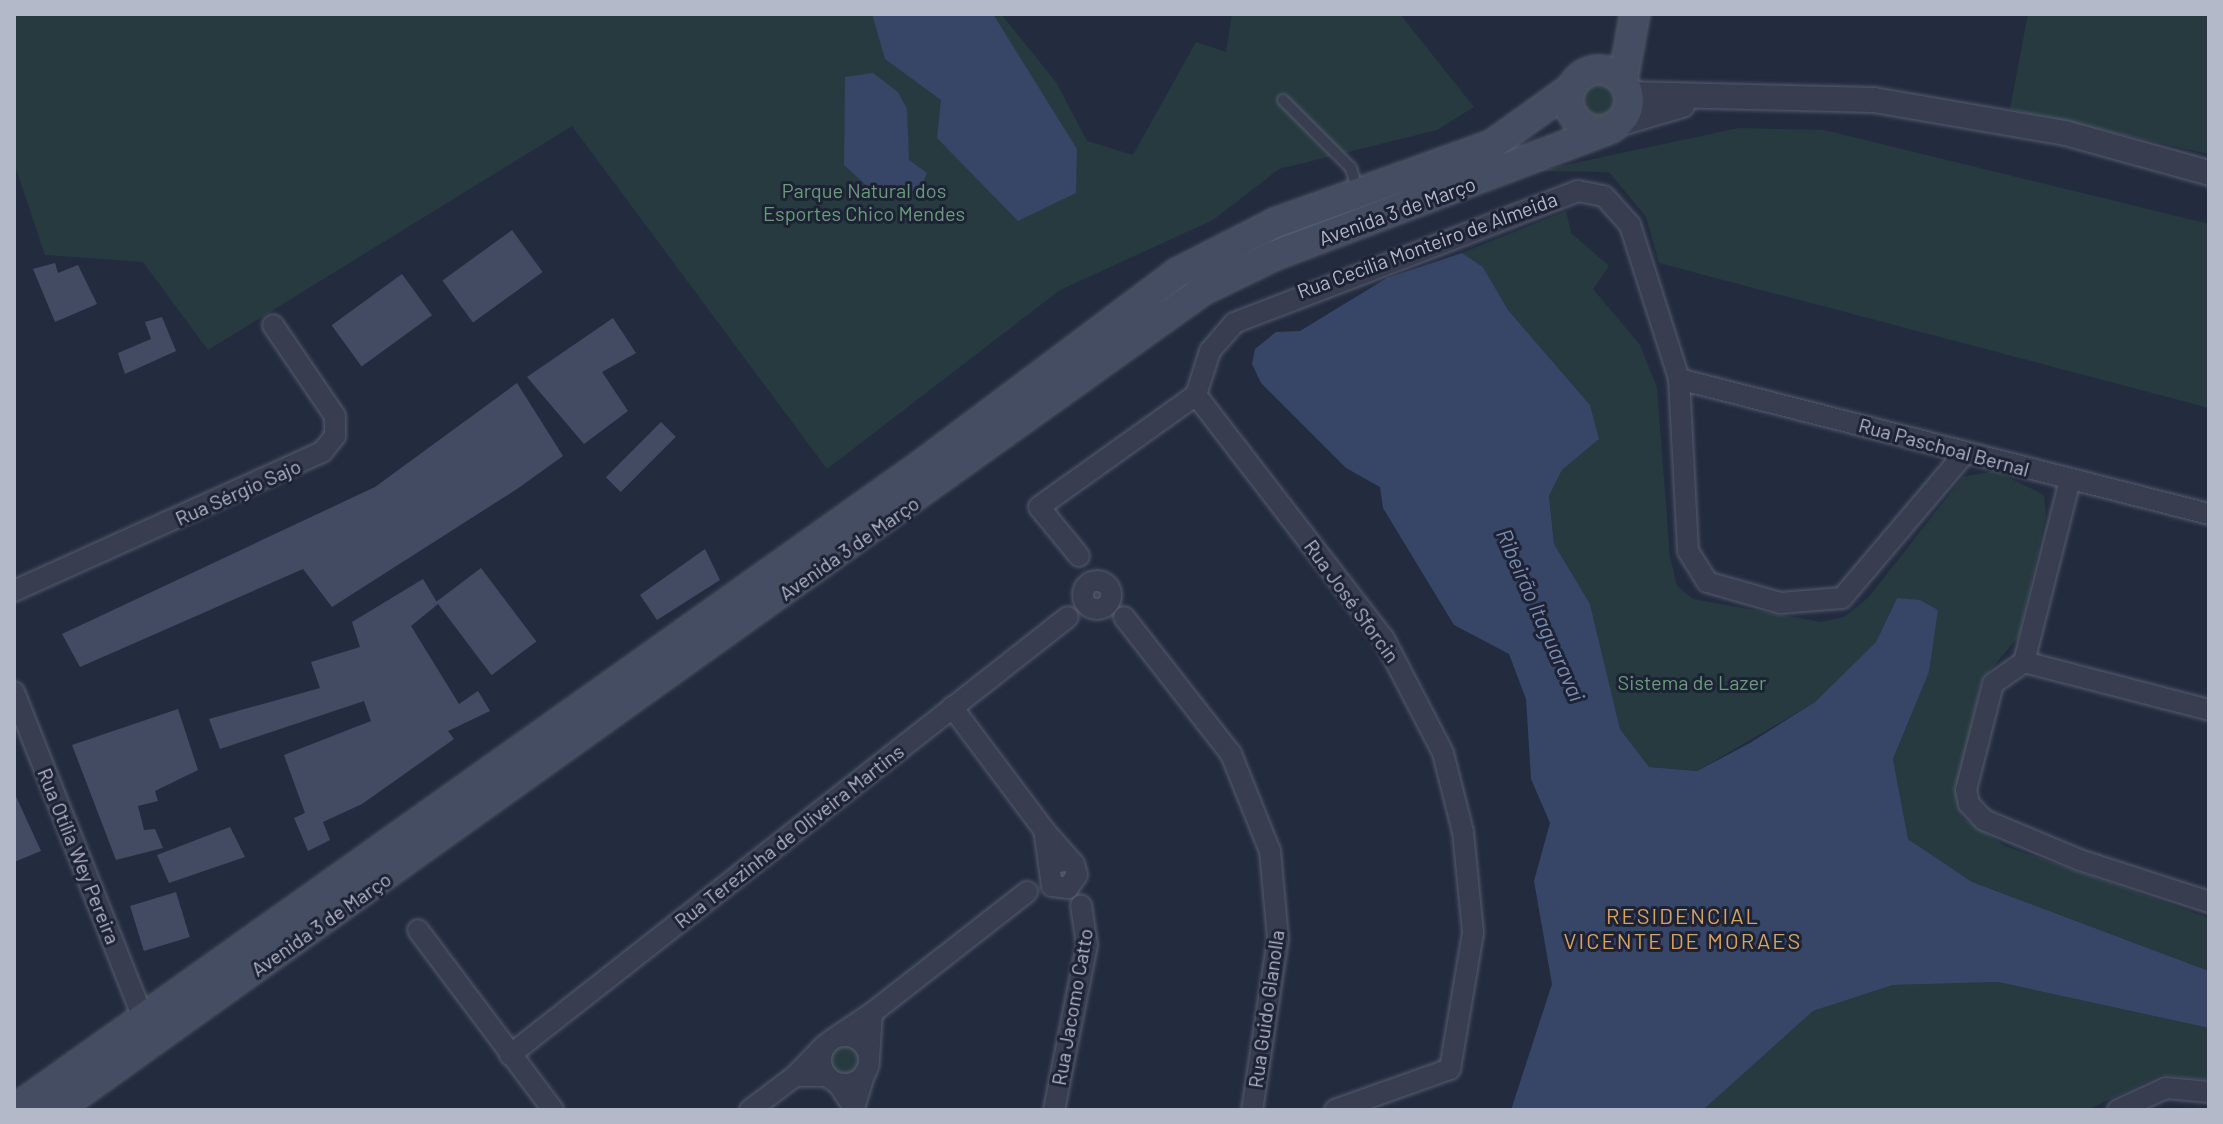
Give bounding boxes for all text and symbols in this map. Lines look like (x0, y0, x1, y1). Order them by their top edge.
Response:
street label: Avenida 3 de Março (1315, 171, 1479, 251)
park label: Parque Natural dos Esportes Chico Mendes (763, 178, 965, 225)
street label: Rua Cecília Monteiro de Almeida (1294, 187, 1560, 303)
street label: Rua Paschoal Bernal (1856, 413, 2032, 481)
street label: Rua Sérgio Sajo (171, 454, 305, 530)
street label: Avenida 3 de Março (774, 491, 924, 605)
water label: Ribeirão Itaguaravai (1491, 524, 1591, 706)
street label: Rua José Sforcin (1299, 535, 1405, 667)
park label: Sistema de Lazer (1618, 670, 1766, 694)
street label: Rua Terezinha de Oliveira Martins (670, 739, 908, 933)
street label: Rua Otília Wey Pereira (33, 764, 125, 948)
street label: Avenida 3 de Março (246, 867, 396, 981)
district label: RESIDENCIAL VICENTE DE MORAES (1564, 902, 1802, 954)
street label: Rua Jacomo Catto (1046, 927, 1098, 1087)
street label: Rua Guido Glanolla (1243, 929, 1289, 1089)

